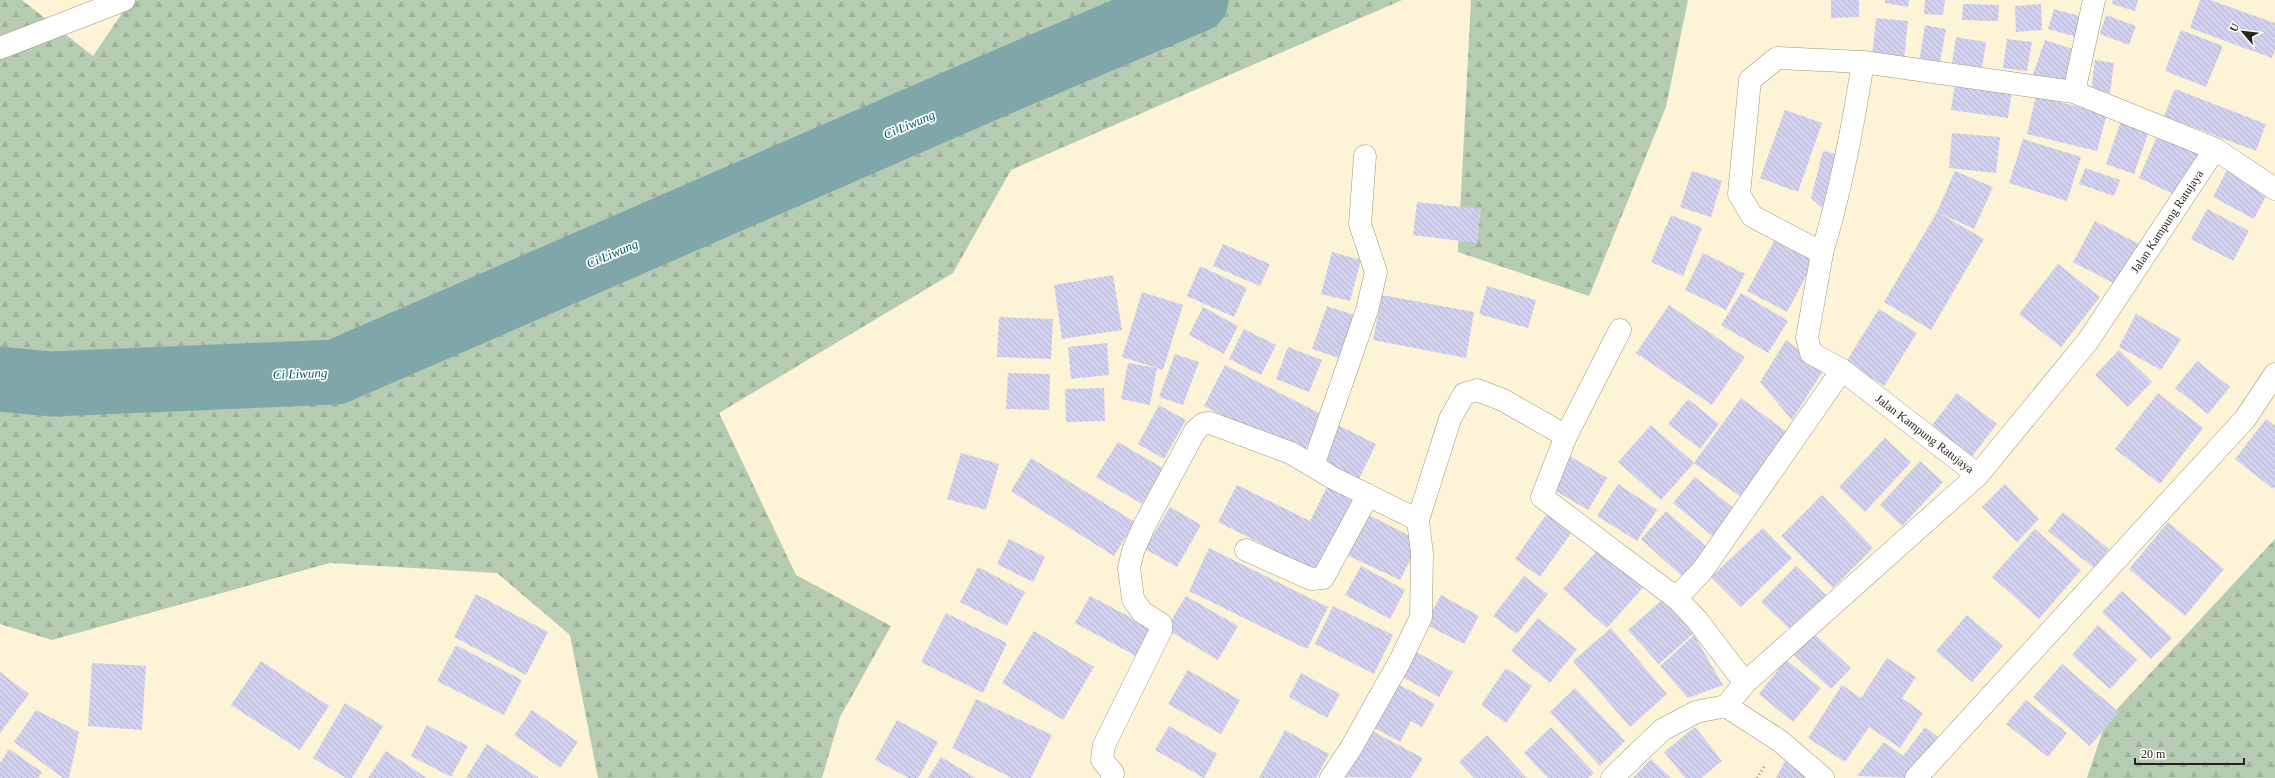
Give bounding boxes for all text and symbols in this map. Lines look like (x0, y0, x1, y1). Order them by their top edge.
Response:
north arrow (2223, 12, 2263, 52)
text: U (2227, 21, 2241, 34)
water label: Ci Liwung (881, 107, 938, 142)
street label: Jalan Kampung Ratujaya (2128, 167, 2207, 276)
water label: Ci Liwung (584, 236, 641, 271)
water label: Ci Liwung (272, 365, 328, 382)
street label: Jalan Kampung Ratujaya (1873, 391, 1977, 477)
scale bar (2135, 740, 2244, 766)
text: 20 m (2141, 747, 2166, 761)

